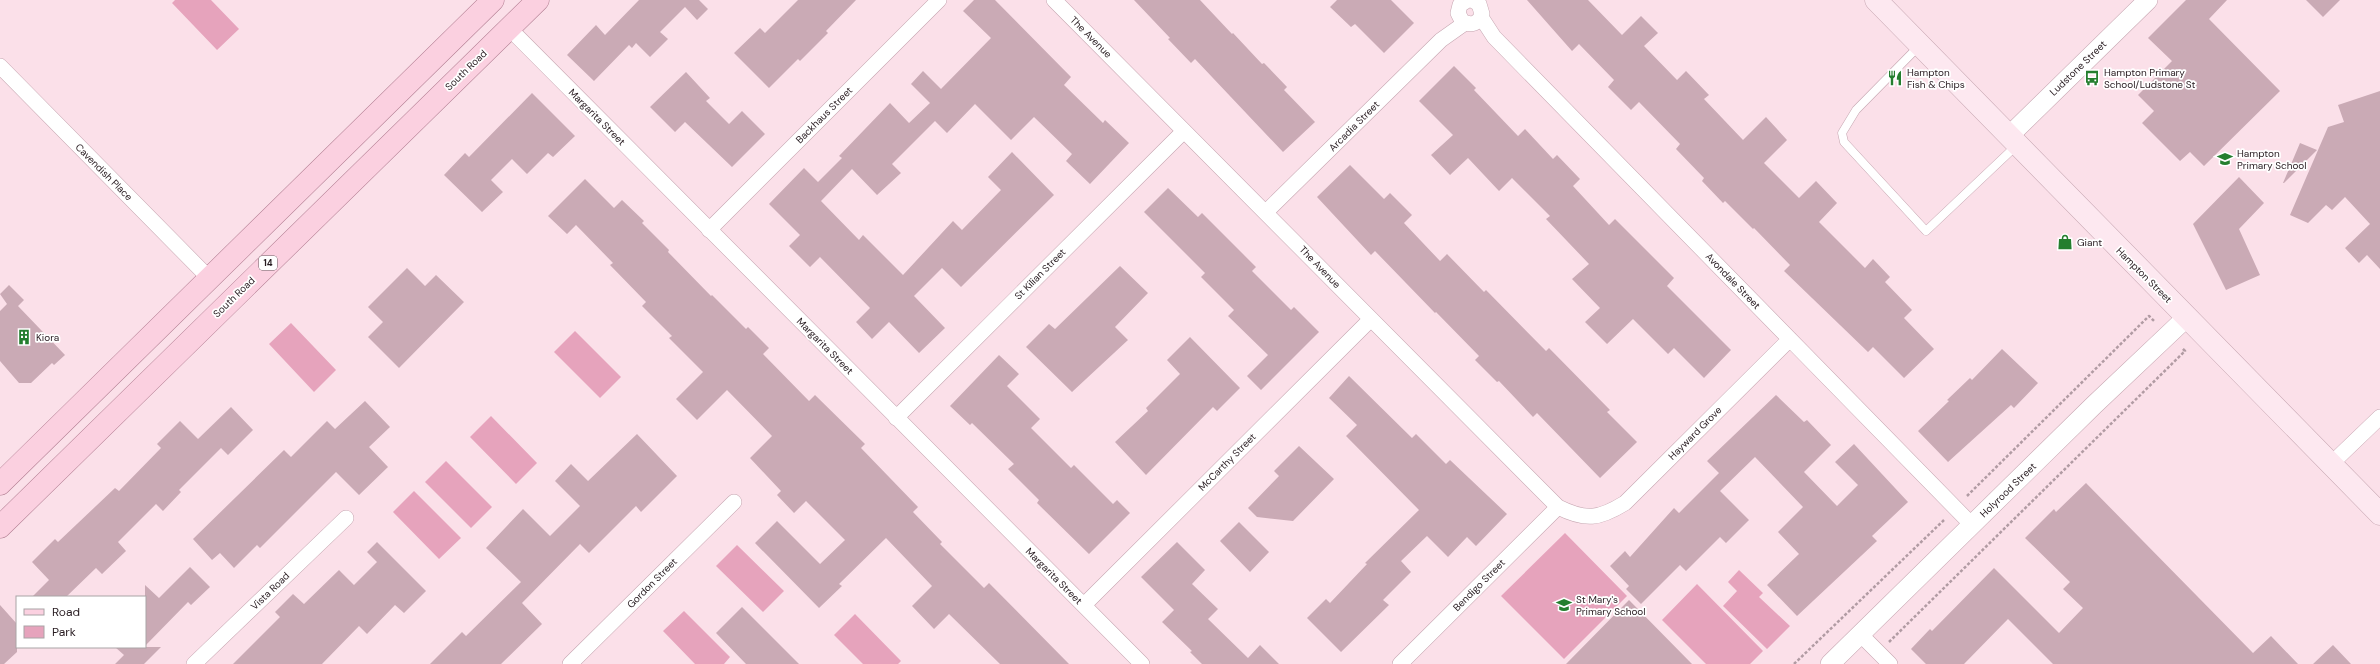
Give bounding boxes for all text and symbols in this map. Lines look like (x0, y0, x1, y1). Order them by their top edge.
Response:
street label: The Avenue (1067, 13, 1115, 61)
street label: Ludstone Street (2047, 37, 2109, 98)
street label: South Road (442, 47, 490, 93)
place label: Hampton Fish & Chips (1907, 66, 1965, 91)
place label: Hampton Primary School/Ludstone St (2104, 66, 2196, 91)
restaurant icon: Hampton Fish & Chips (1886, 69, 1904, 87)
bus stop icon: Hampton Primary School/Ludstone St (2083, 69, 2101, 87)
street label: Backhaus Street (793, 84, 855, 146)
street label: Margarita Street (566, 86, 628, 148)
street label: Arcadia Street (1326, 98, 1382, 154)
street label: Cavendish Place (73, 141, 136, 204)
place label: Hampton Primary School (2237, 147, 2307, 172)
school or university icon: Hampton Primary School (2216, 150, 2234, 168)
shop icon: Giant (2056, 233, 2074, 251)
place label: Giant (2077, 236, 2102, 249)
street label: The Avenue (1297, 243, 1344, 291)
street label: Hampton Street (2113, 244, 2175, 306)
street label: St Kilian Street (1012, 246, 1068, 302)
street label: Avondale Street (1703, 250, 1763, 312)
road number: 14 (259, 256, 277, 270)
street label: South Road (210, 274, 258, 320)
street label: Margarita Street (794, 315, 856, 377)
building icon: Kiora (15, 328, 33, 346)
place label: Kiora (36, 331, 59, 344)
street label: Hayward Grove (1665, 403, 1725, 463)
street label: McCarthy Street (1195, 430, 1259, 494)
street label: Holyrood Street (1977, 460, 2039, 520)
street label: Margarita Street (1023, 545, 1085, 607)
street label: Gordon Street (624, 555, 680, 611)
street label: Bendigo Street (1450, 556, 1508, 614)
street label: Vista Road (248, 569, 292, 613)
place label: St Mary's Primary School (1576, 593, 1646, 618)
legend (16, 596, 146, 648)
school or university icon: St Mary's Primary School (1555, 596, 1573, 614)
text: Road (52, 604, 80, 620)
text: Park (52, 624, 76, 640)

